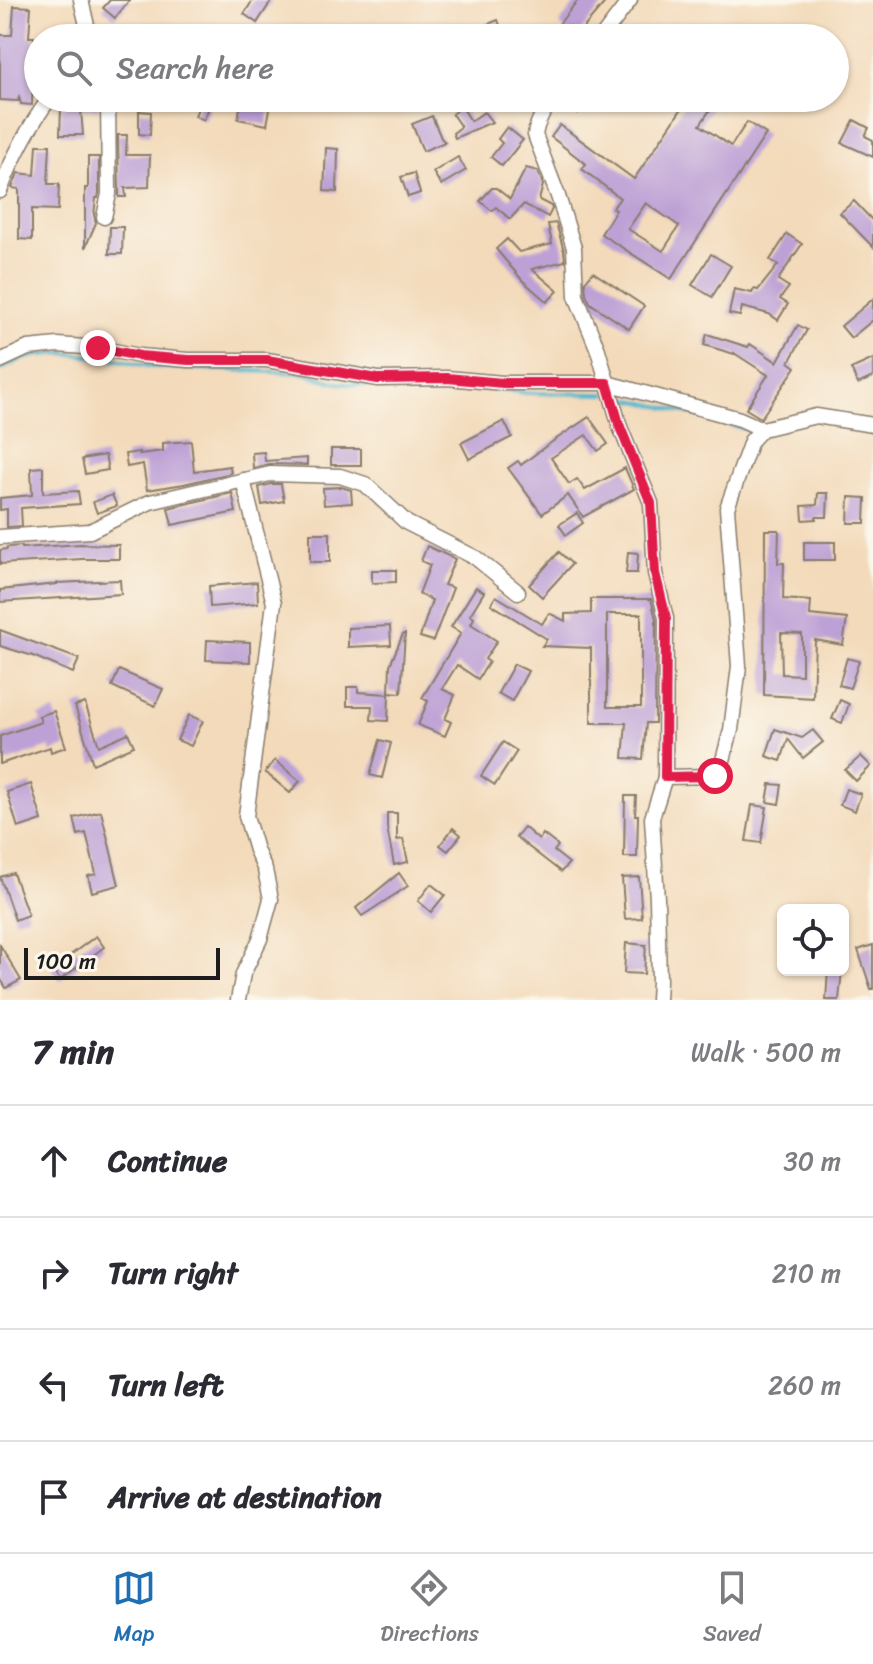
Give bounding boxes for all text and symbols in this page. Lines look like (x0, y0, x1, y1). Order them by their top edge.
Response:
search box (24, 24, 849, 112)
text: Search here (116, 41, 274, 95)
icon: search (52, 46, 96, 90)
route end (80, 330, 116, 366)
route start (697, 758, 733, 794)
map controls (777, 904, 849, 976)
button: locate (777, 904, 849, 976)
text: 100 m (36, 942, 96, 981)
scale bar (24, 944, 220, 980)
text: 7 min (32, 1022, 114, 1082)
text: Walk · 500 m (691, 1029, 841, 1075)
text: Continue (108, 1134, 227, 1188)
text: 30 m (784, 1138, 841, 1184)
icon: ahead (32, 1139, 76, 1183)
text: Turn right (108, 1246, 238, 1300)
text: 210 m (772, 1250, 841, 1296)
icon: right (32, 1251, 76, 1295)
text: Turn left (108, 1358, 224, 1412)
text: 260 m (768, 1362, 841, 1408)
icon: left (32, 1363, 76, 1407)
text: Arrive at destination (108, 1470, 382, 1524)
icon: arrive (32, 1475, 76, 1519)
tab: Map (112, 1566, 156, 1653)
tab: Directions (380, 1566, 479, 1653)
tab: Saved (703, 1566, 761, 1653)

